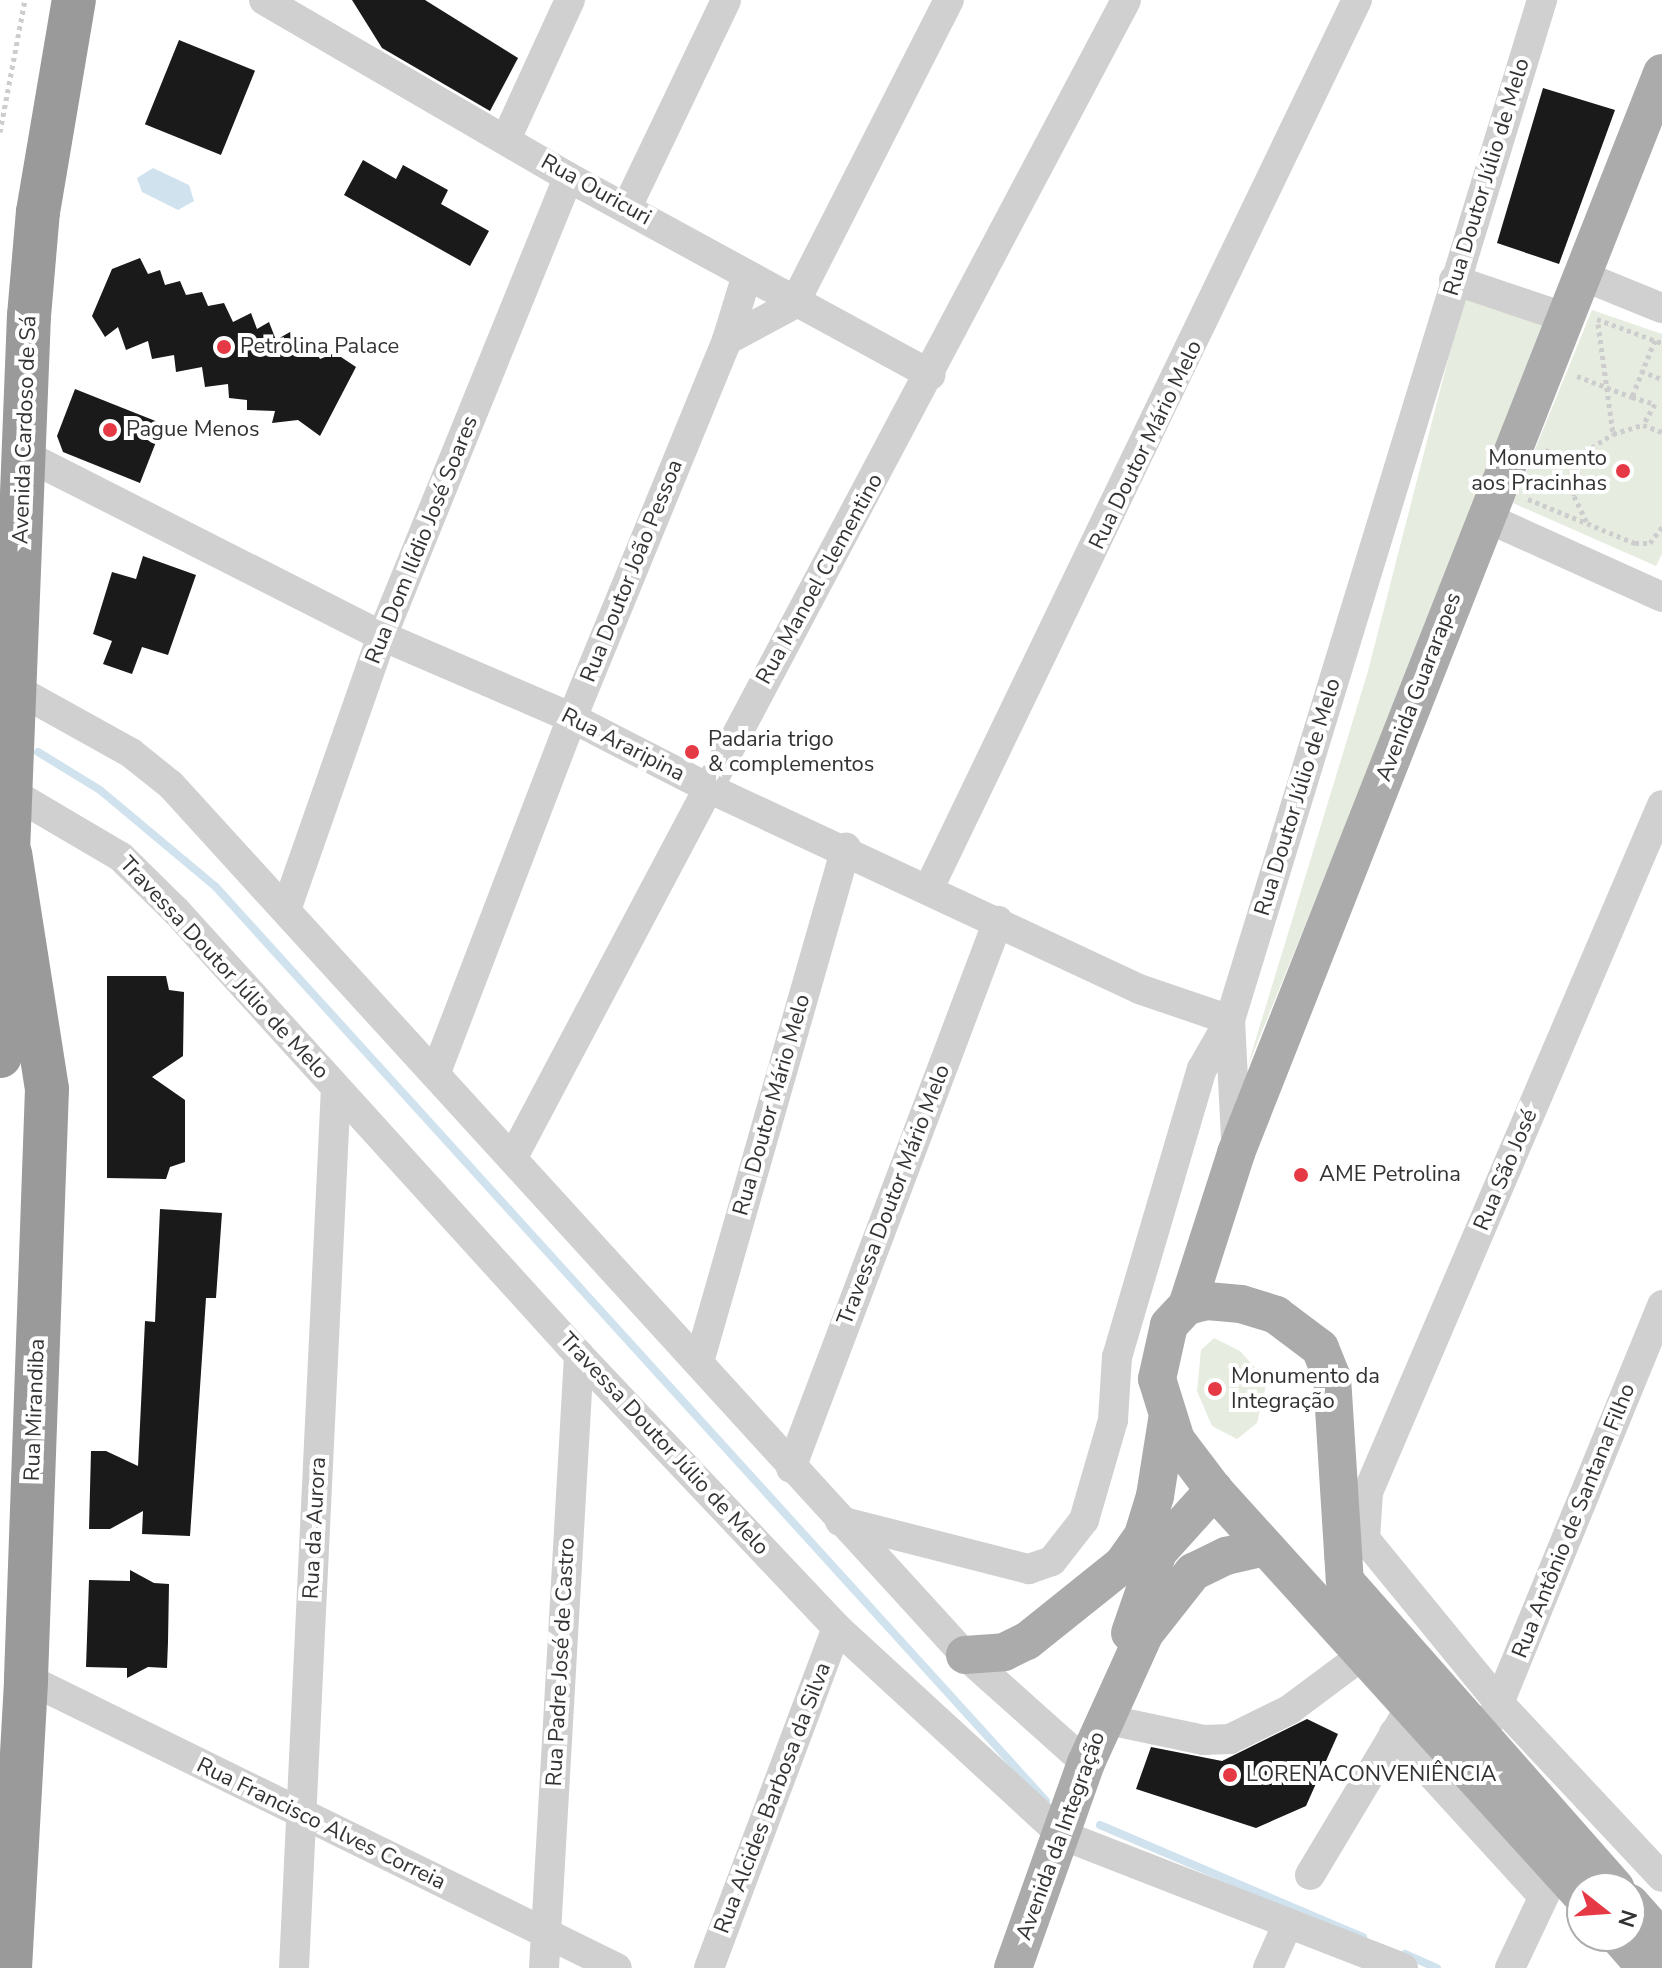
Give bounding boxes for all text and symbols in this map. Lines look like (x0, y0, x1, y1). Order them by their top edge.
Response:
street label: Rua Doutor Júlio de Melo (1438, 55, 1536, 299)
street label: Rua Ouricuri (536, 149, 656, 231)
street label: Avenida Cardoso de Sá (8, 315, 42, 545)
place label: Petrolina Palace (240, 334, 399, 360)
street label: Rua Doutor Mário Melo (1084, 336, 1208, 554)
marker: Petrolina Palace (215, 338, 233, 356)
street label: Rua Dom Ilídio José Soares (360, 412, 484, 668)
place label: Pague Menos (126, 417, 259, 443)
marker: Pague Menos (101, 421, 119, 439)
place label: Monumento aos Pracinhas (1471, 445, 1607, 496)
street label: Rua Doutor João Pessoa (575, 456, 689, 686)
marker: Monumento aos Pracinhas (1614, 462, 1632, 480)
street label: Rua Manoel Clementino (751, 469, 889, 689)
street label: Avenida Guararapes (1371, 589, 1467, 785)
street label: Rua Doutor Júlio de Melo (1249, 675, 1347, 919)
street label: Rua Araripina (557, 703, 689, 787)
place label: Padaria trigo & complementos (708, 726, 874, 778)
marker: Padaria trigo & complementos (683, 743, 701, 761)
street label: Travessa Doutor Júlio de Melo (114, 851, 334, 1085)
street label: Rua Doutor Mário Melo (728, 991, 816, 1219)
street label: Travessa Doutor Mário Melo (832, 1061, 956, 1329)
street label: Rua São José (1469, 1105, 1543, 1235)
place label: AME Petrolina (1319, 1162, 1461, 1188)
marker: AME Petrolina (1290, 1164, 1312, 1186)
street label: Travessa Doutor Júlio de Melo (554, 1327, 774, 1561)
street label: Rua Mirandiba (19, 1338, 51, 1482)
place label: Monumento da Integração (1231, 1363, 1380, 1414)
marker: Monumento da Integração (1206, 1380, 1224, 1398)
street label: Rua Antônio de Santana Filho (1507, 1380, 1641, 1662)
street label: Rua da Aurora (298, 1456, 332, 1600)
street label: Rua Padre José de Castro (541, 1537, 581, 1787)
street label: Rua Alcides Barbosa da Silva (709, 1659, 837, 1937)
street label: Avenida da Integração (1011, 1728, 1111, 1944)
street label: Rua Francisco Alves Correia (192, 1752, 450, 1896)
place label: LORENACONVENIÊNCIA (1246, 1762, 1497, 1788)
marker: LORENACONVENIÊNCIA (1221, 1766, 1239, 1784)
north arrow (1566, 1872, 1646, 1952)
text: N (1610, 1906, 1644, 1931)

